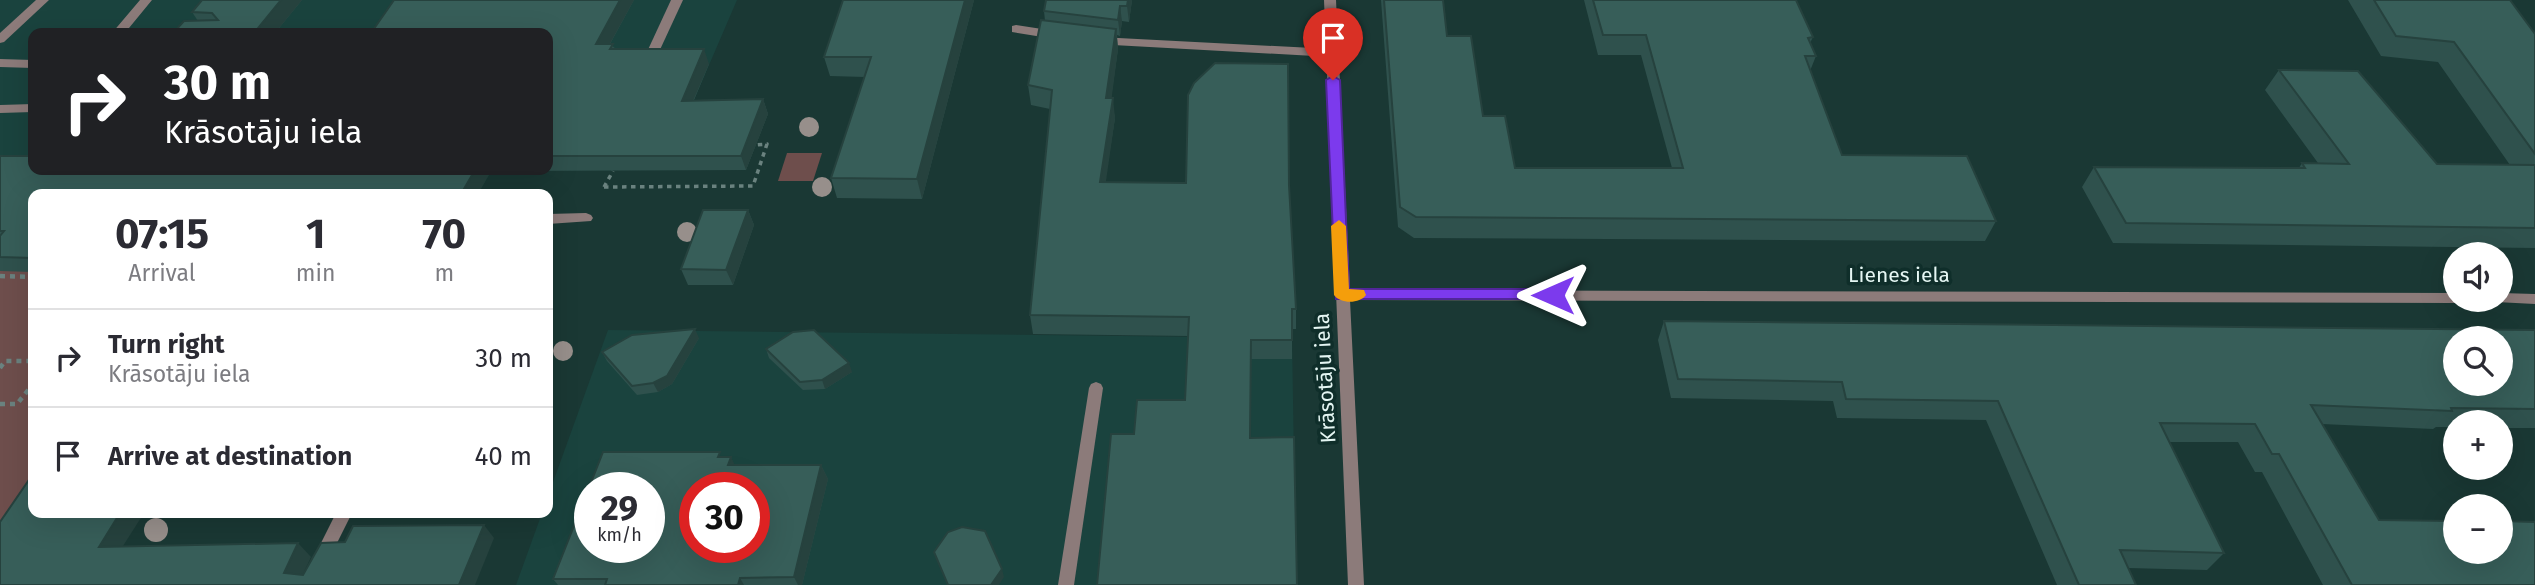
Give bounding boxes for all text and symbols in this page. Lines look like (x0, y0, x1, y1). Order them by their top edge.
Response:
pin (1303, 8, 1363, 80)
icon: arrive (1314, 19, 1352, 57)
text: 30 m (164, 53, 271, 112)
icon: right (49, 56, 140, 147)
text: Krāsotāju iela (164, 113, 362, 151)
text: 07:15 (115, 209, 209, 259)
text: 1 (306, 209, 325, 259)
text: 70 (422, 209, 466, 259)
map controls (2443, 242, 2513, 564)
button: sound (2443, 242, 2513, 312)
position arrow (1516, 258, 1590, 332)
text: Arrival (128, 259, 196, 287)
text: min (296, 259, 335, 287)
text: m (434, 259, 454, 287)
street label: Lienes iela (1848, 262, 1950, 288)
street label: Krāsotāju iela (1309, 312, 1341, 444)
button: search (2443, 326, 2513, 396)
text: Turn right (108, 329, 225, 360)
icon: right (49, 339, 87, 377)
text: 30 m (475, 343, 532, 374)
text: Krāsotāju iela (108, 360, 251, 388)
button: + (2443, 410, 2513, 480)
icon: arrive (49, 437, 87, 475)
text: Arrive at destination (108, 441, 352, 472)
text: 40 m (474, 441, 532, 472)
speed limit sign: 30 (679, 472, 770, 563)
text: 29 (601, 487, 638, 529)
button: − (2443, 494, 2513, 564)
text: km/h (597, 524, 642, 546)

